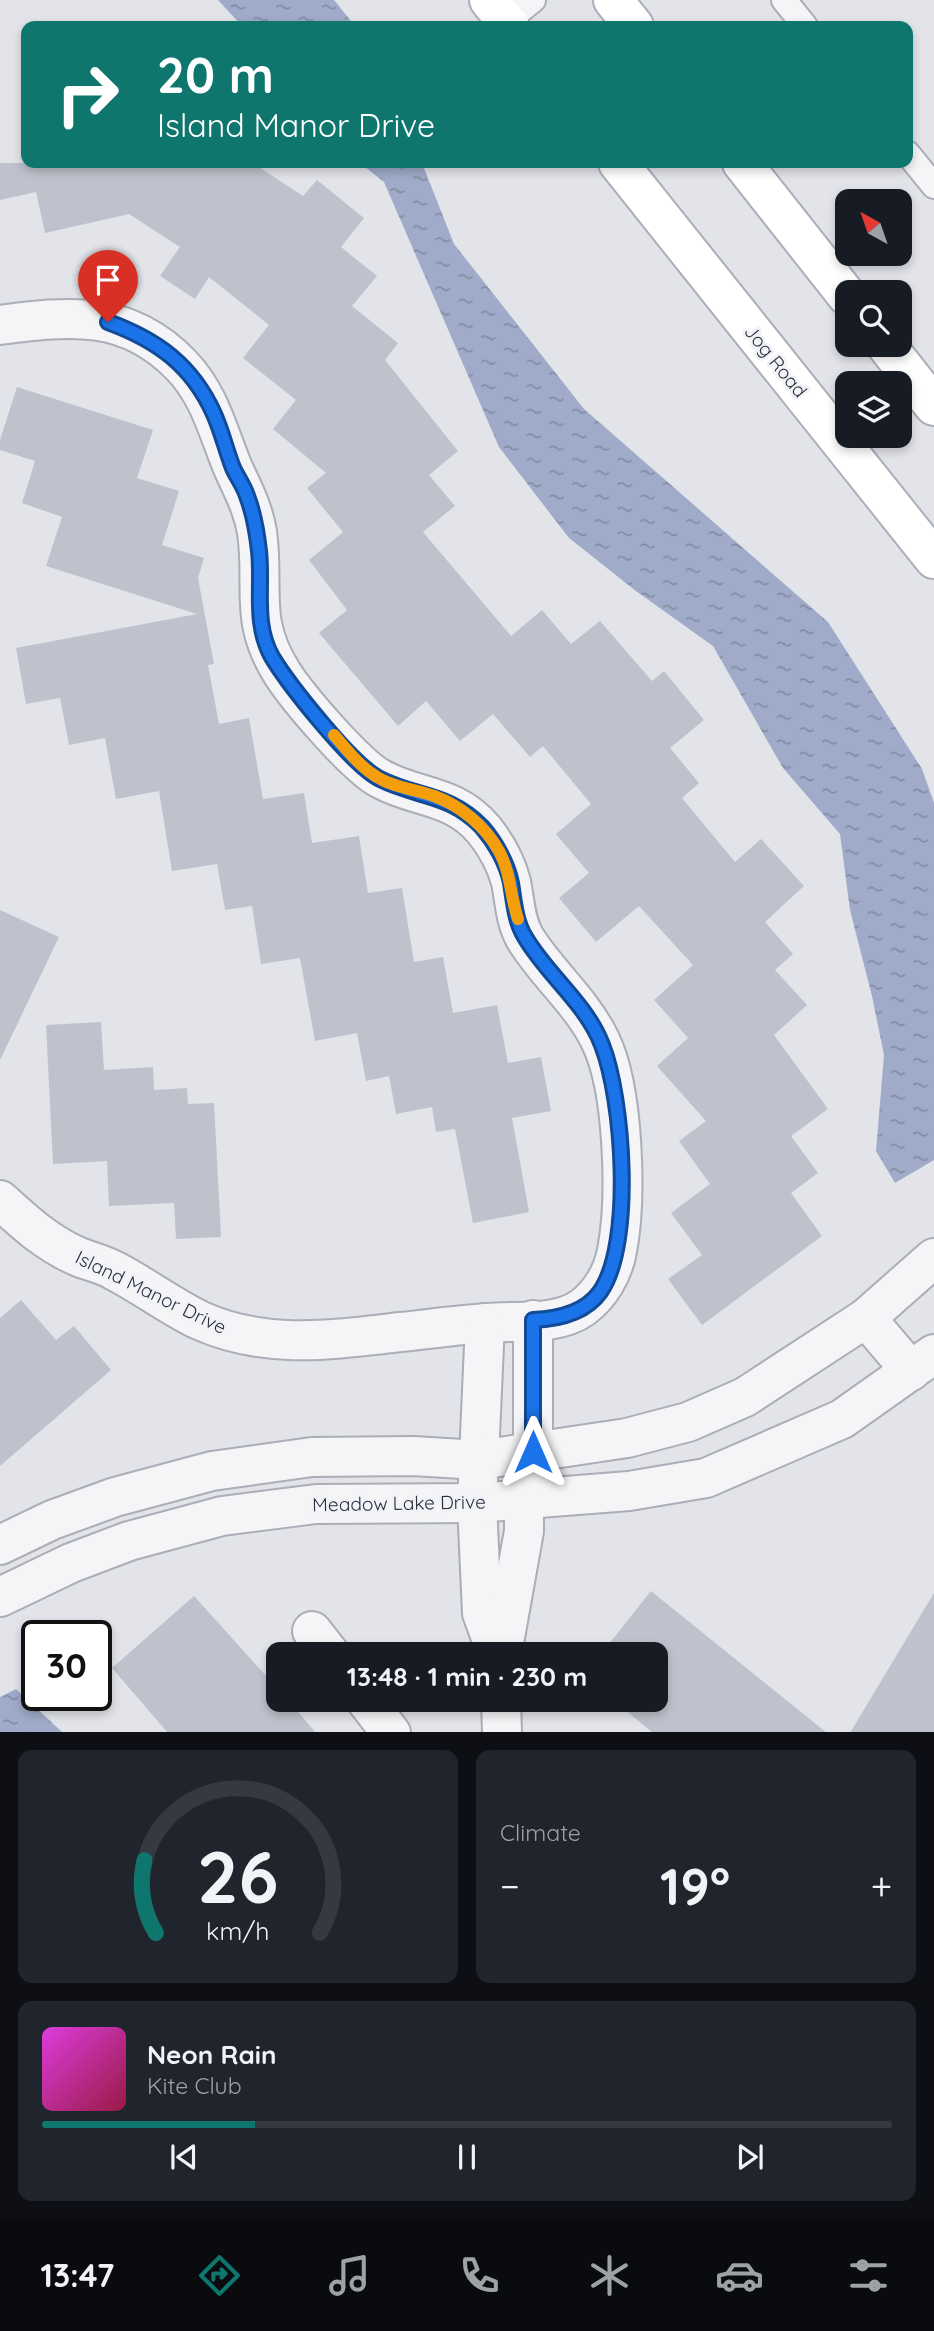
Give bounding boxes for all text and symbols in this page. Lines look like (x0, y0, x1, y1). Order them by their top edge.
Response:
text: 20 m (157, 44, 274, 105)
icon: right (42, 49, 133, 140)
text: Island Manor Drive (157, 105, 435, 145)
north arrow (835, 189, 912, 266)
map controls (835, 189, 912, 448)
pin (78, 250, 138, 322)
icon: arrive (89, 261, 127, 299)
button: search (835, 280, 912, 357)
street label: Jog Road (739, 320, 813, 402)
button: layers (835, 371, 912, 448)
street label: Island Manor Drive (72, 1245, 230, 1339)
position arrow (496, 1415, 570, 1489)
street label: Meadow Lake Drive (312, 1489, 486, 1517)
speed limit sign: 30 (21, 1620, 112, 1711)
text: 13:48 · 1 min · 230 m (347, 1660, 587, 1693)
text: Climate (500, 1818, 581, 1847)
text: 26 (197, 1830, 279, 1921)
text: 19° (660, 1853, 730, 1918)
text: − (500, 1862, 520, 1910)
text: + (871, 1862, 892, 1910)
text: km/h (206, 1914, 270, 1945)
text: Neon Rain (147, 2038, 276, 2071)
text: Kite Club (147, 2071, 242, 2100)
icon: previous (165, 2138, 203, 2176)
icon: pause (448, 2138, 486, 2176)
icon: next (731, 2138, 769, 2176)
icon: directions (195, 2251, 244, 2300)
icon: music (325, 2251, 374, 2300)
icon: phone (455, 2251, 504, 2300)
icon: climate (585, 2251, 634, 2300)
icon: car (715, 2251, 764, 2300)
icon: filters (844, 2251, 893, 2300)
text: 13:47 (40, 2255, 114, 2295)

